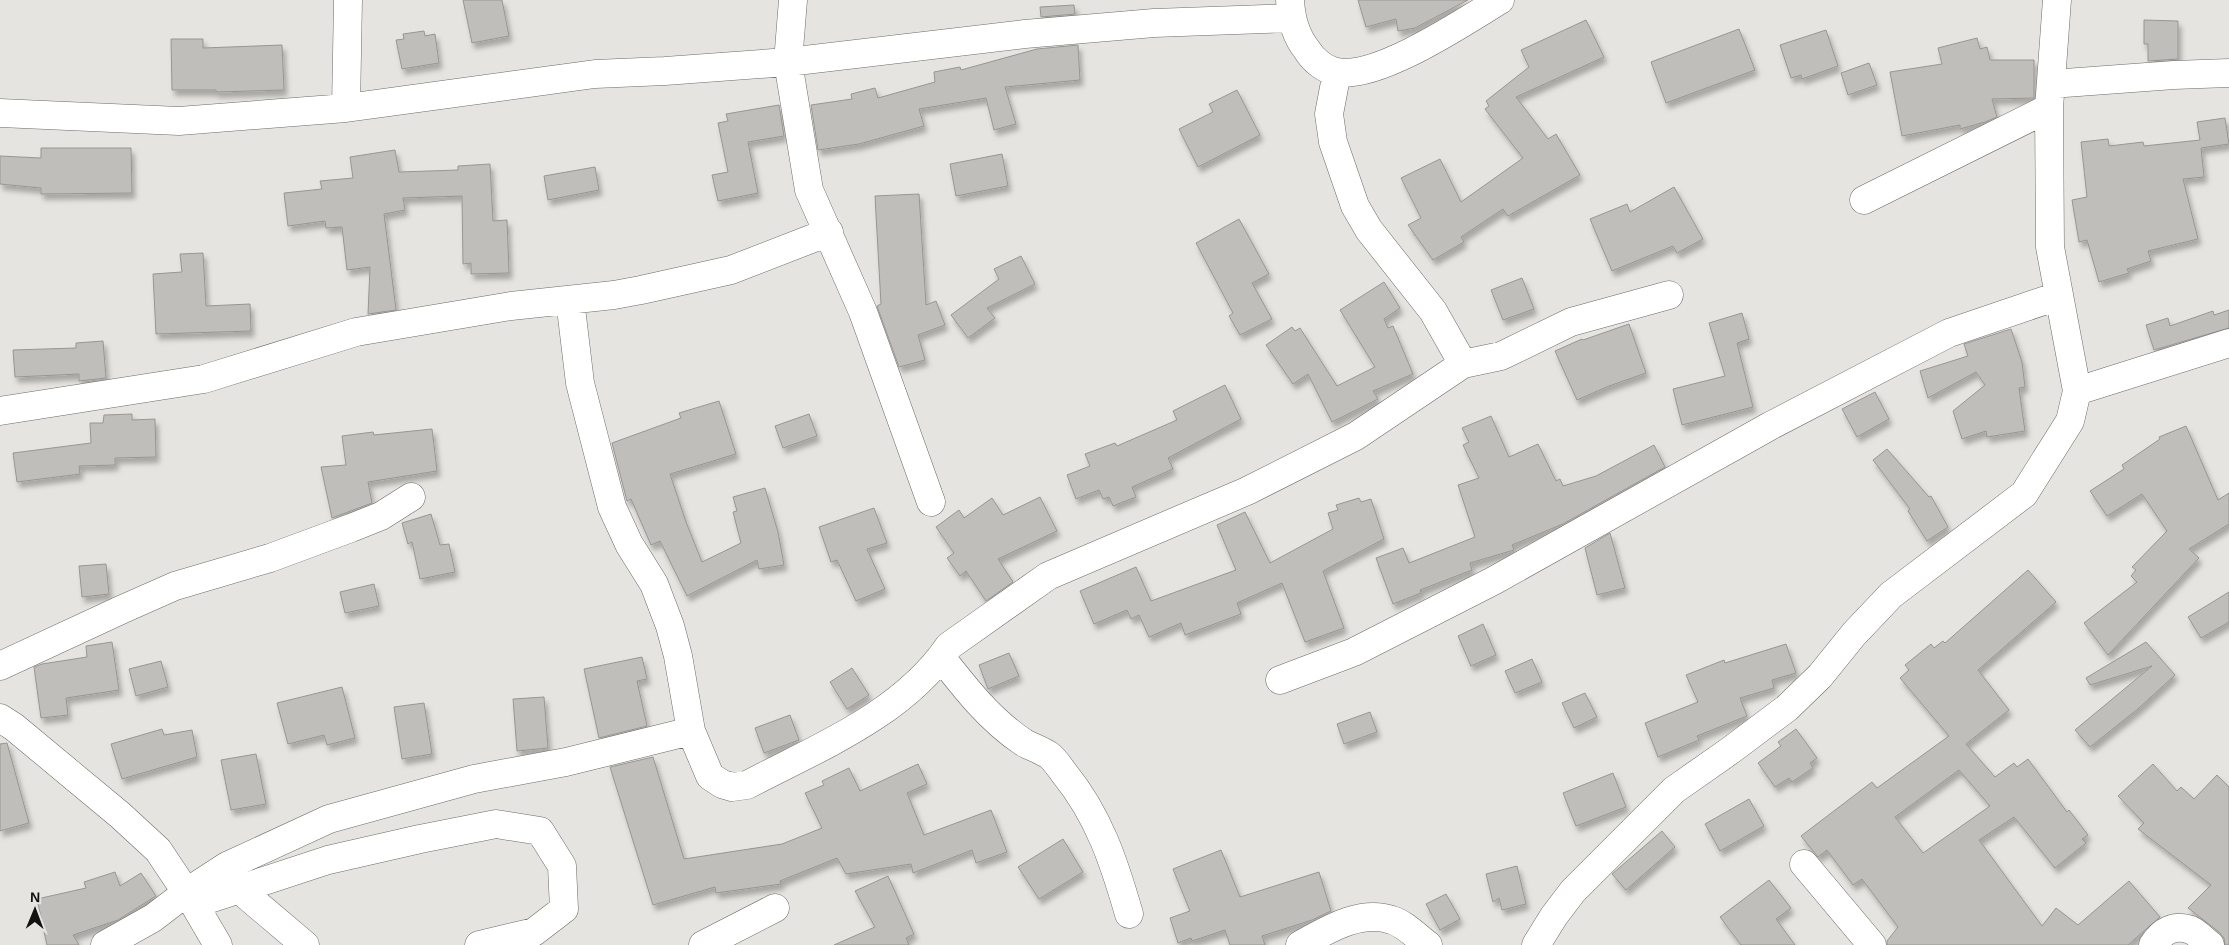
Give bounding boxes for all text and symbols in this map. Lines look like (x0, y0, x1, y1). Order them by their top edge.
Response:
north arrow (10, 885, 60, 935)
text: N (30, 889, 40, 905)

